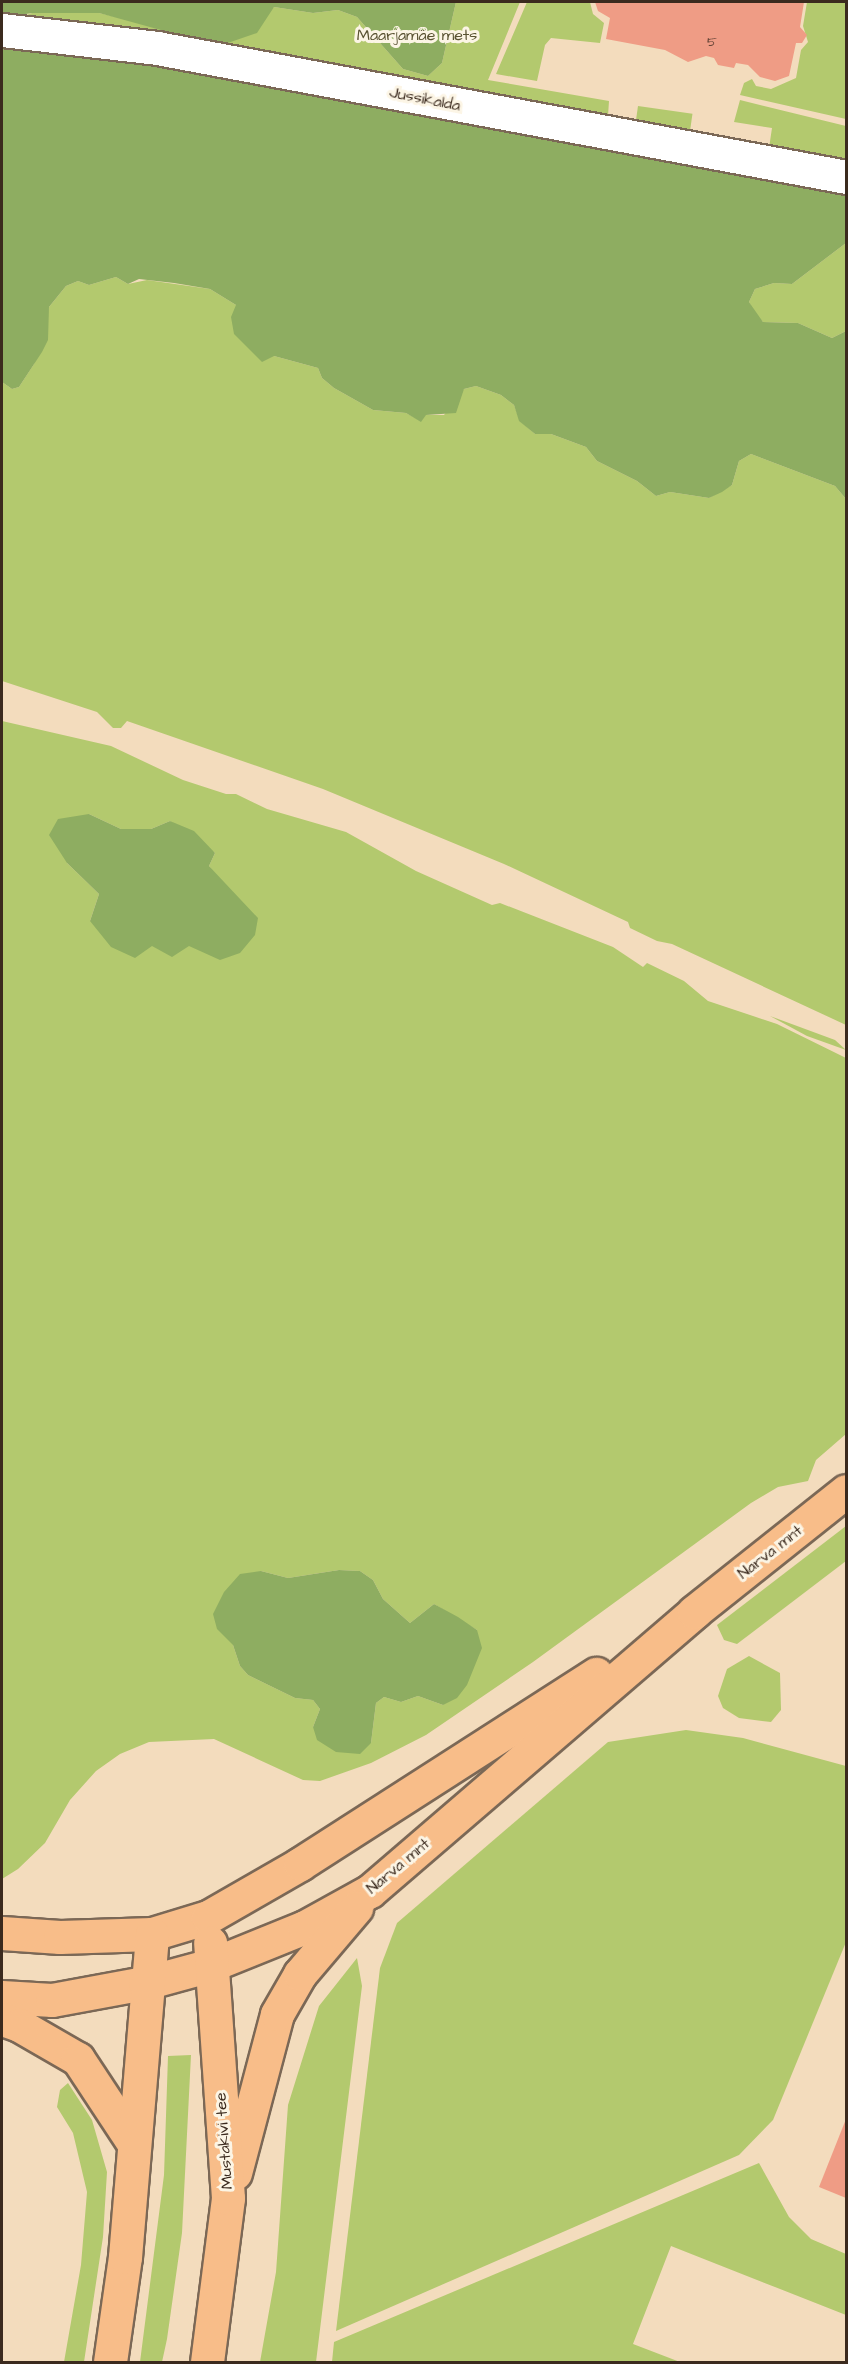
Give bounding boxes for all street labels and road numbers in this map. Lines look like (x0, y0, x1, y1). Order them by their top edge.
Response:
street label: Jussikalda (388, 83, 462, 115)
street label: Narva mnt (734, 1521, 806, 1583)
street label: Narva mnt (362, 1834, 434, 1898)
street label: Mustakivi tee (211, 2092, 237, 2190)

